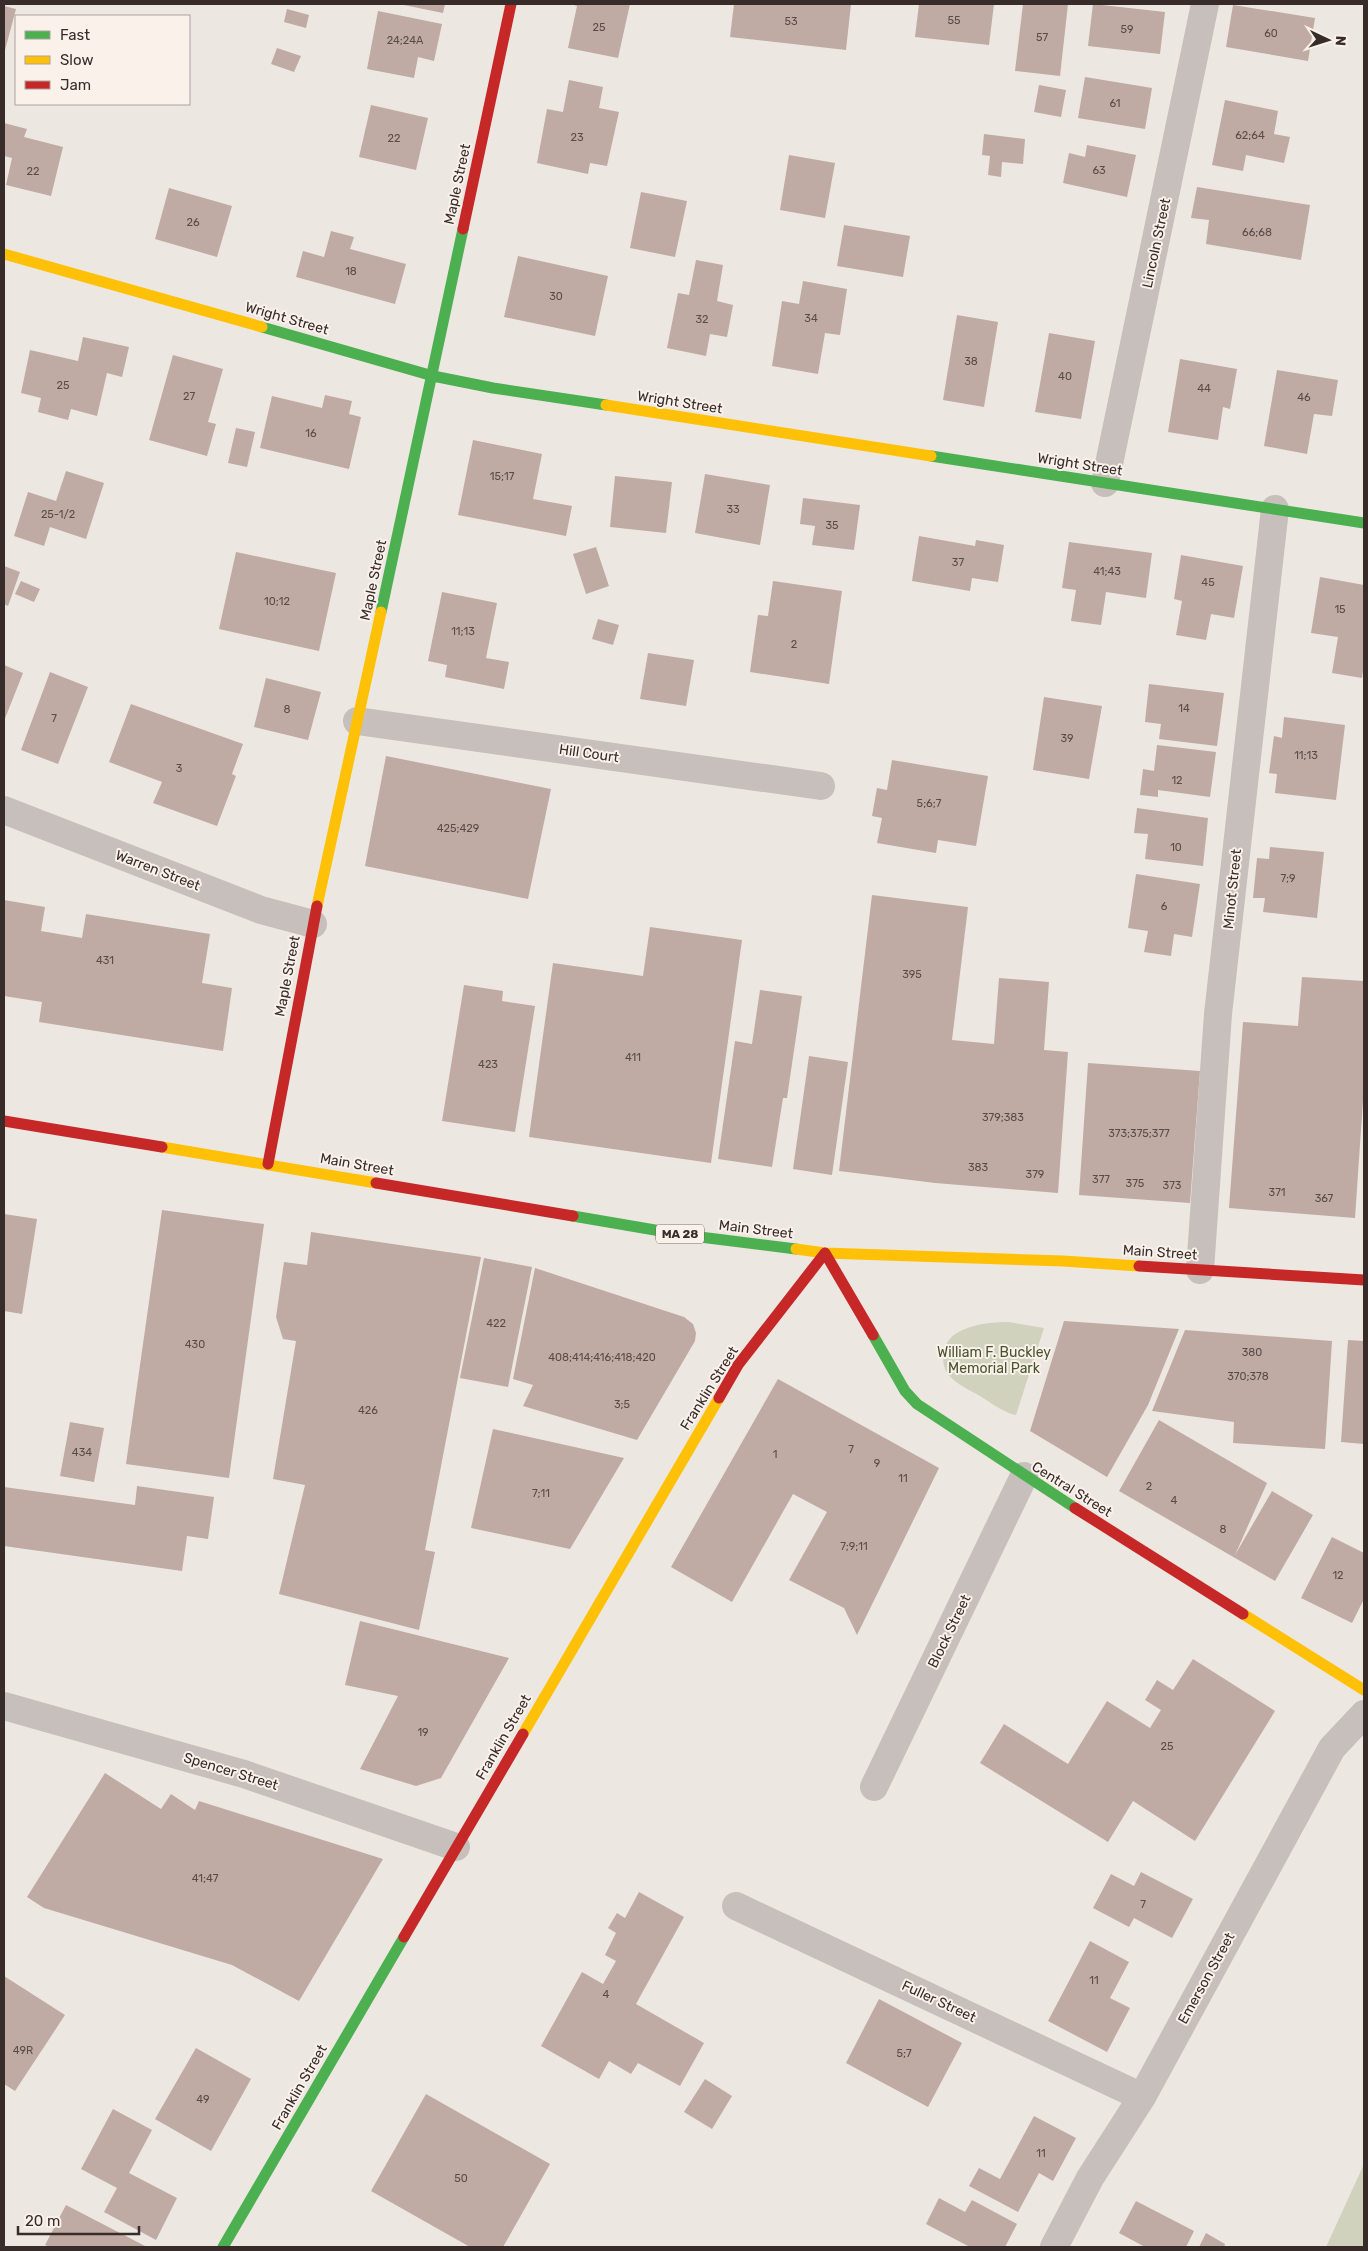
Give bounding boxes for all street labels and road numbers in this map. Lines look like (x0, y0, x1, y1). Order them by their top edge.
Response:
street label: Maple Street (441, 142, 474, 226)
street label: Lincoln Street (1139, 196, 1174, 290)
street label: Wright Street (243, 298, 331, 339)
street label: Wright Street (636, 387, 724, 418)
street label: Wright Street (1036, 449, 1124, 480)
street label: Maple Street (357, 538, 390, 622)
street label: Hill Court (558, 741, 620, 766)
street label: Warren Street (113, 847, 203, 895)
street label: Minot Street (1220, 848, 1245, 930)
street label: Maple Street (271, 934, 304, 1018)
street label: Main Street (319, 1150, 396, 1179)
street label: Main Street (718, 1217, 795, 1243)
road number: MA 28 (656, 1224, 704, 1244)
street label: Main Street (1122, 1241, 1198, 1264)
street label: Franklin Street (677, 1343, 742, 1433)
street label: Central Street (1029, 1458, 1115, 1521)
street label: Block Street (924, 1591, 975, 1671)
street label: Franklin Street (472, 1691, 535, 1783)
street label: Spencer Street (182, 1749, 281, 1794)
street label: Emerson Street (1174, 1929, 1239, 2027)
street label: Fuller Street (899, 1977, 979, 2026)
street label: Franklin Street (268, 2041, 331, 2133)

